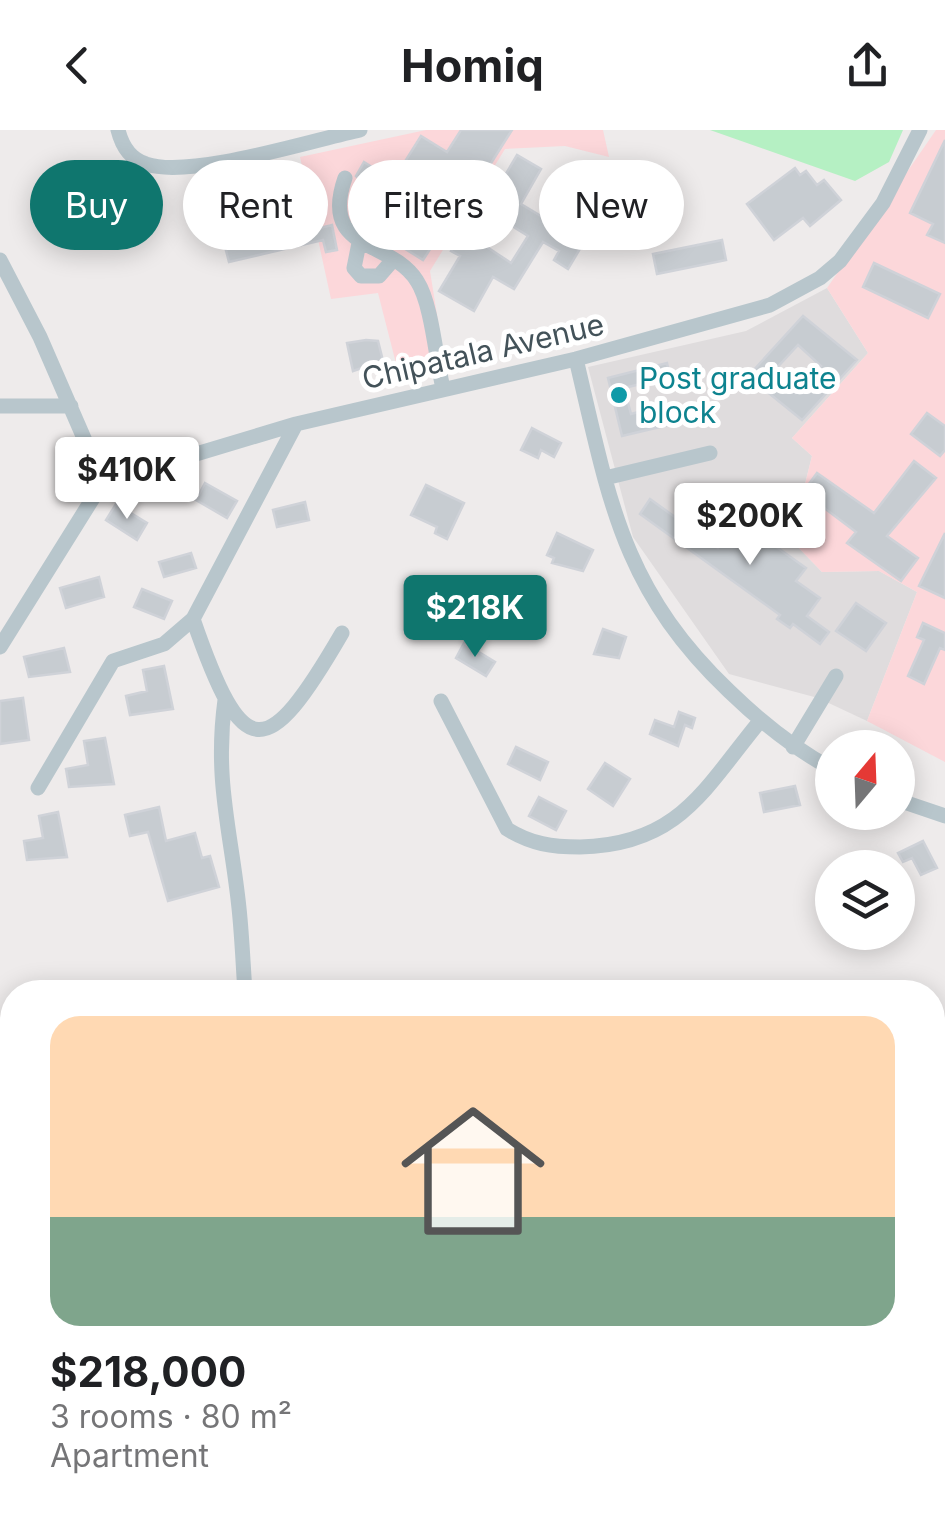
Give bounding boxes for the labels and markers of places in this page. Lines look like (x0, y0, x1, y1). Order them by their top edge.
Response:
place label: Post graduate block (639, 360, 837, 430)
marker: Post graduate block (608, 384, 630, 406)
pin: $410K (57, 437, 197, 522)
pin: $200K (680, 483, 820, 568)
pin: $218K (405, 575, 545, 660)

